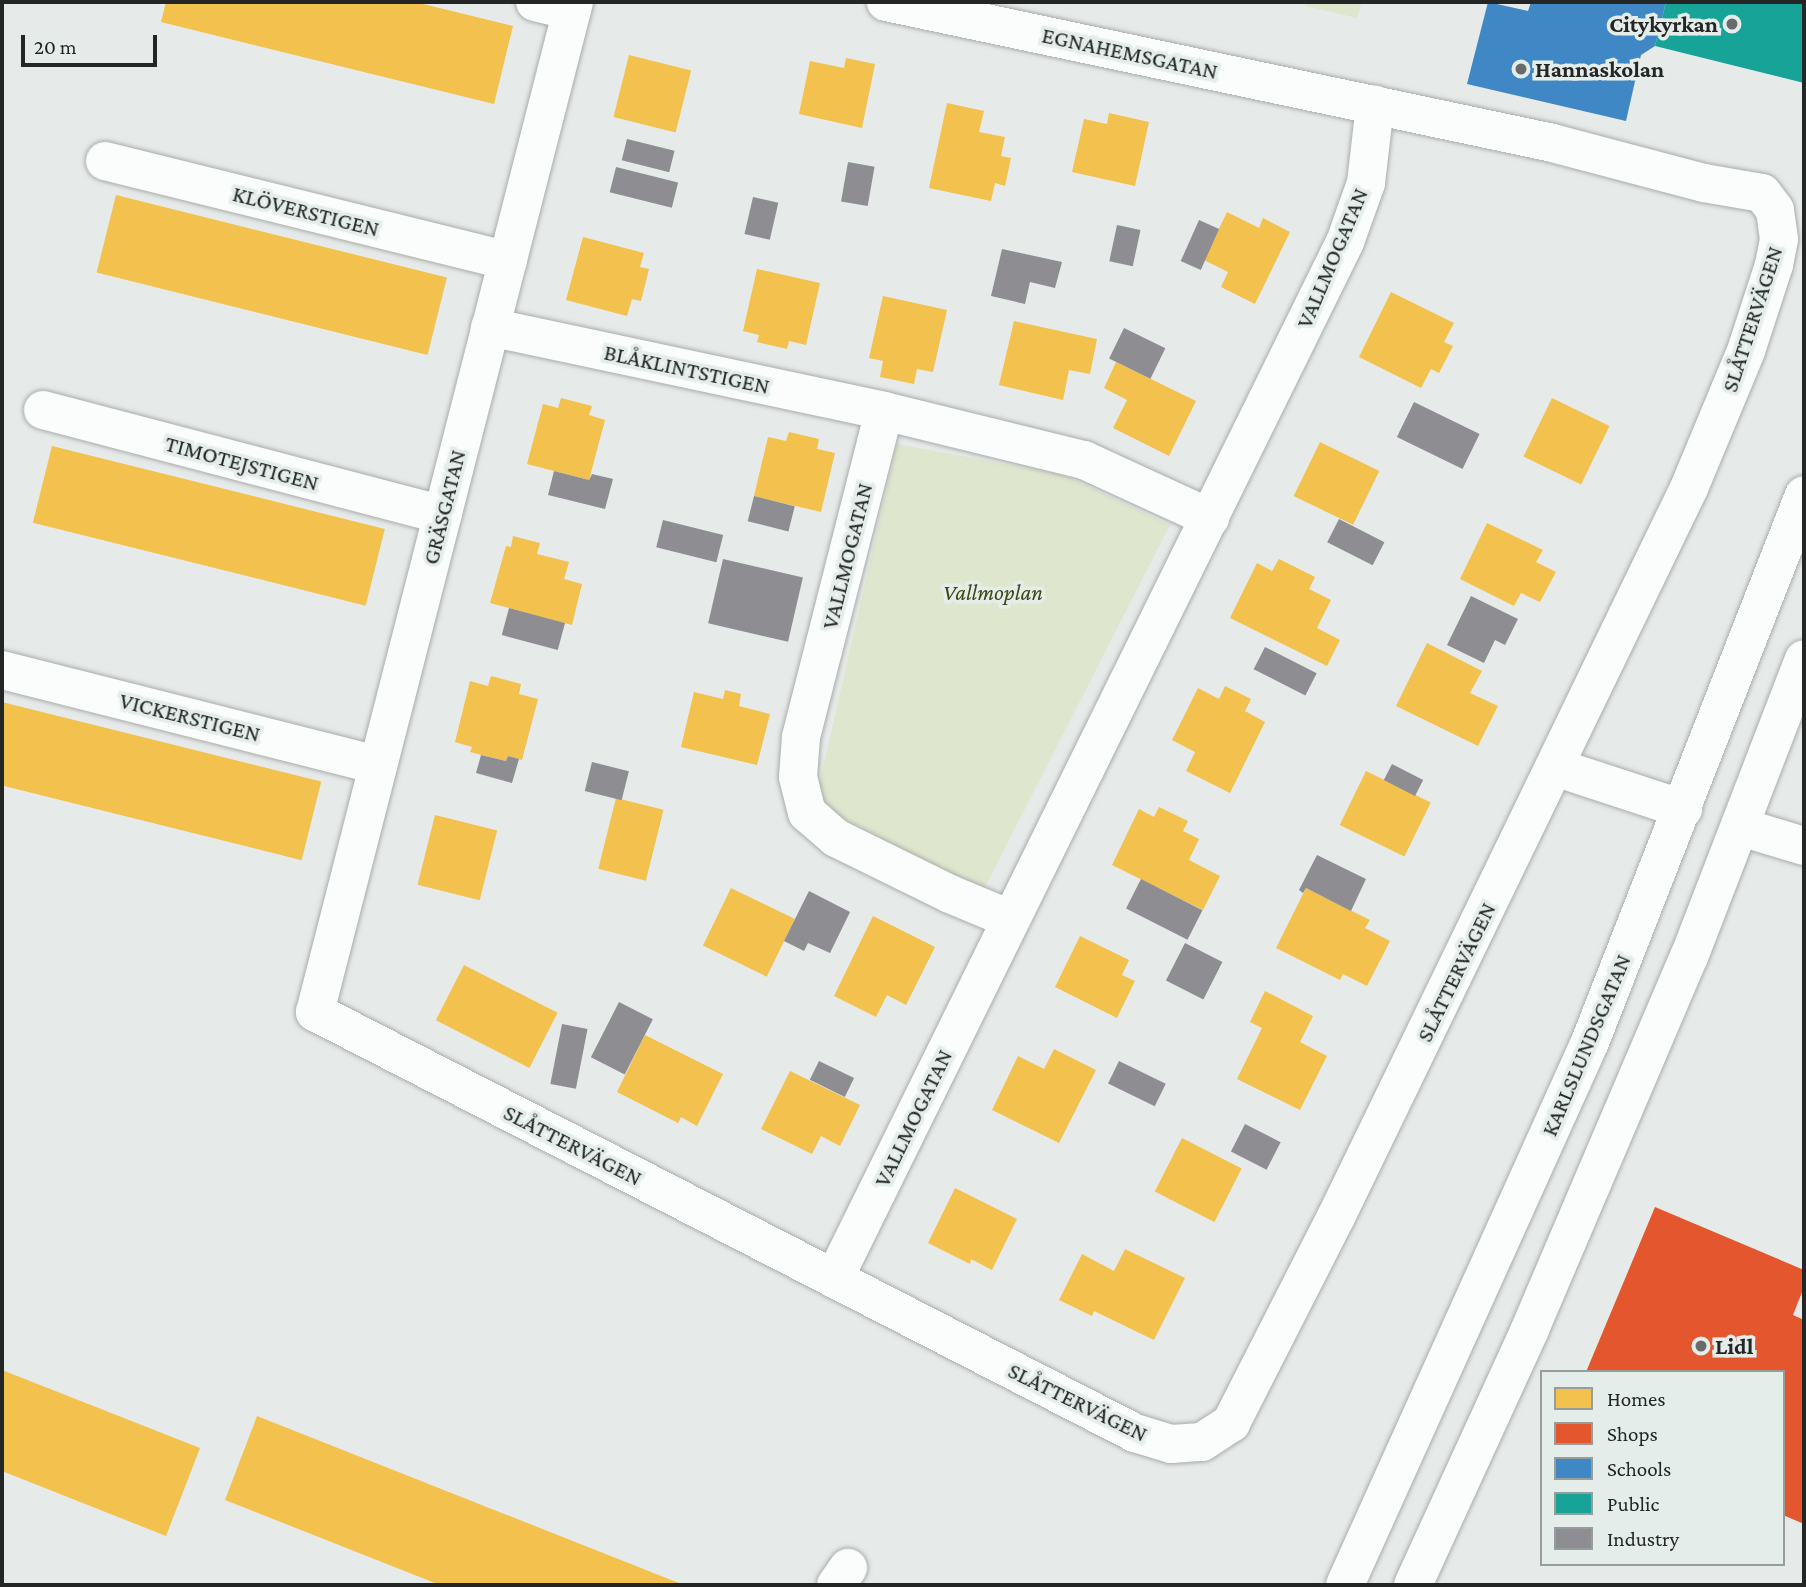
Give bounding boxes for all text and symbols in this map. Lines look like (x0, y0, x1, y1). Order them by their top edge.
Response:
place label: Citykyrkan (1609, 10, 1718, 38)
marker: Citykyrkan (1724, 16, 1740, 32)
scale bar (24, 21, 161, 65)
street label: EGNAHEMSGATAN (1039, 21, 1221, 85)
text: 20 m (34, 35, 77, 59)
place label: Hannaskolan (1535, 55, 1664, 83)
marker: Hannaskolan (1513, 61, 1529, 77)
street label: KLÖVERSTIGEN (230, 179, 382, 243)
street label: VALLMOGATAN (1290, 184, 1374, 332)
street label: SLÅTTERVÄGEN (1715, 243, 1789, 395)
street label: BLÅKLINTSTIGEN (602, 338, 772, 400)
street label: TIMOTEJSTIGEN (162, 429, 322, 497)
street label: GRÄSGATAN (416, 447, 472, 567)
street label: VALLMOGATAN (816, 480, 878, 632)
park label: Vallmoplan (943, 578, 1043, 606)
street label: VICKERSTIGEN (117, 686, 263, 748)
street label: SLÅTTERVÄGEN (1410, 898, 1502, 1046)
street label: KARLSLUNDSGATAN (1535, 950, 1637, 1140)
street label: VALLMOGATAN (868, 1045, 958, 1191)
street label: SLÅTTERVÄGEN (499, 1098, 647, 1192)
place label: Lidl (1715, 1332, 1753, 1360)
marker: Lidl (1693, 1338, 1709, 1354)
street label: SLÅTTERVÄGEN (1004, 1356, 1152, 1448)
legend (1540, 1370, 1785, 1566)
text: Homes (1607, 1387, 1666, 1411)
text: Shops (1607, 1422, 1658, 1446)
text: Schools (1607, 1457, 1671, 1481)
text: Public (1607, 1492, 1659, 1516)
text: Industry (1607, 1527, 1679, 1551)

